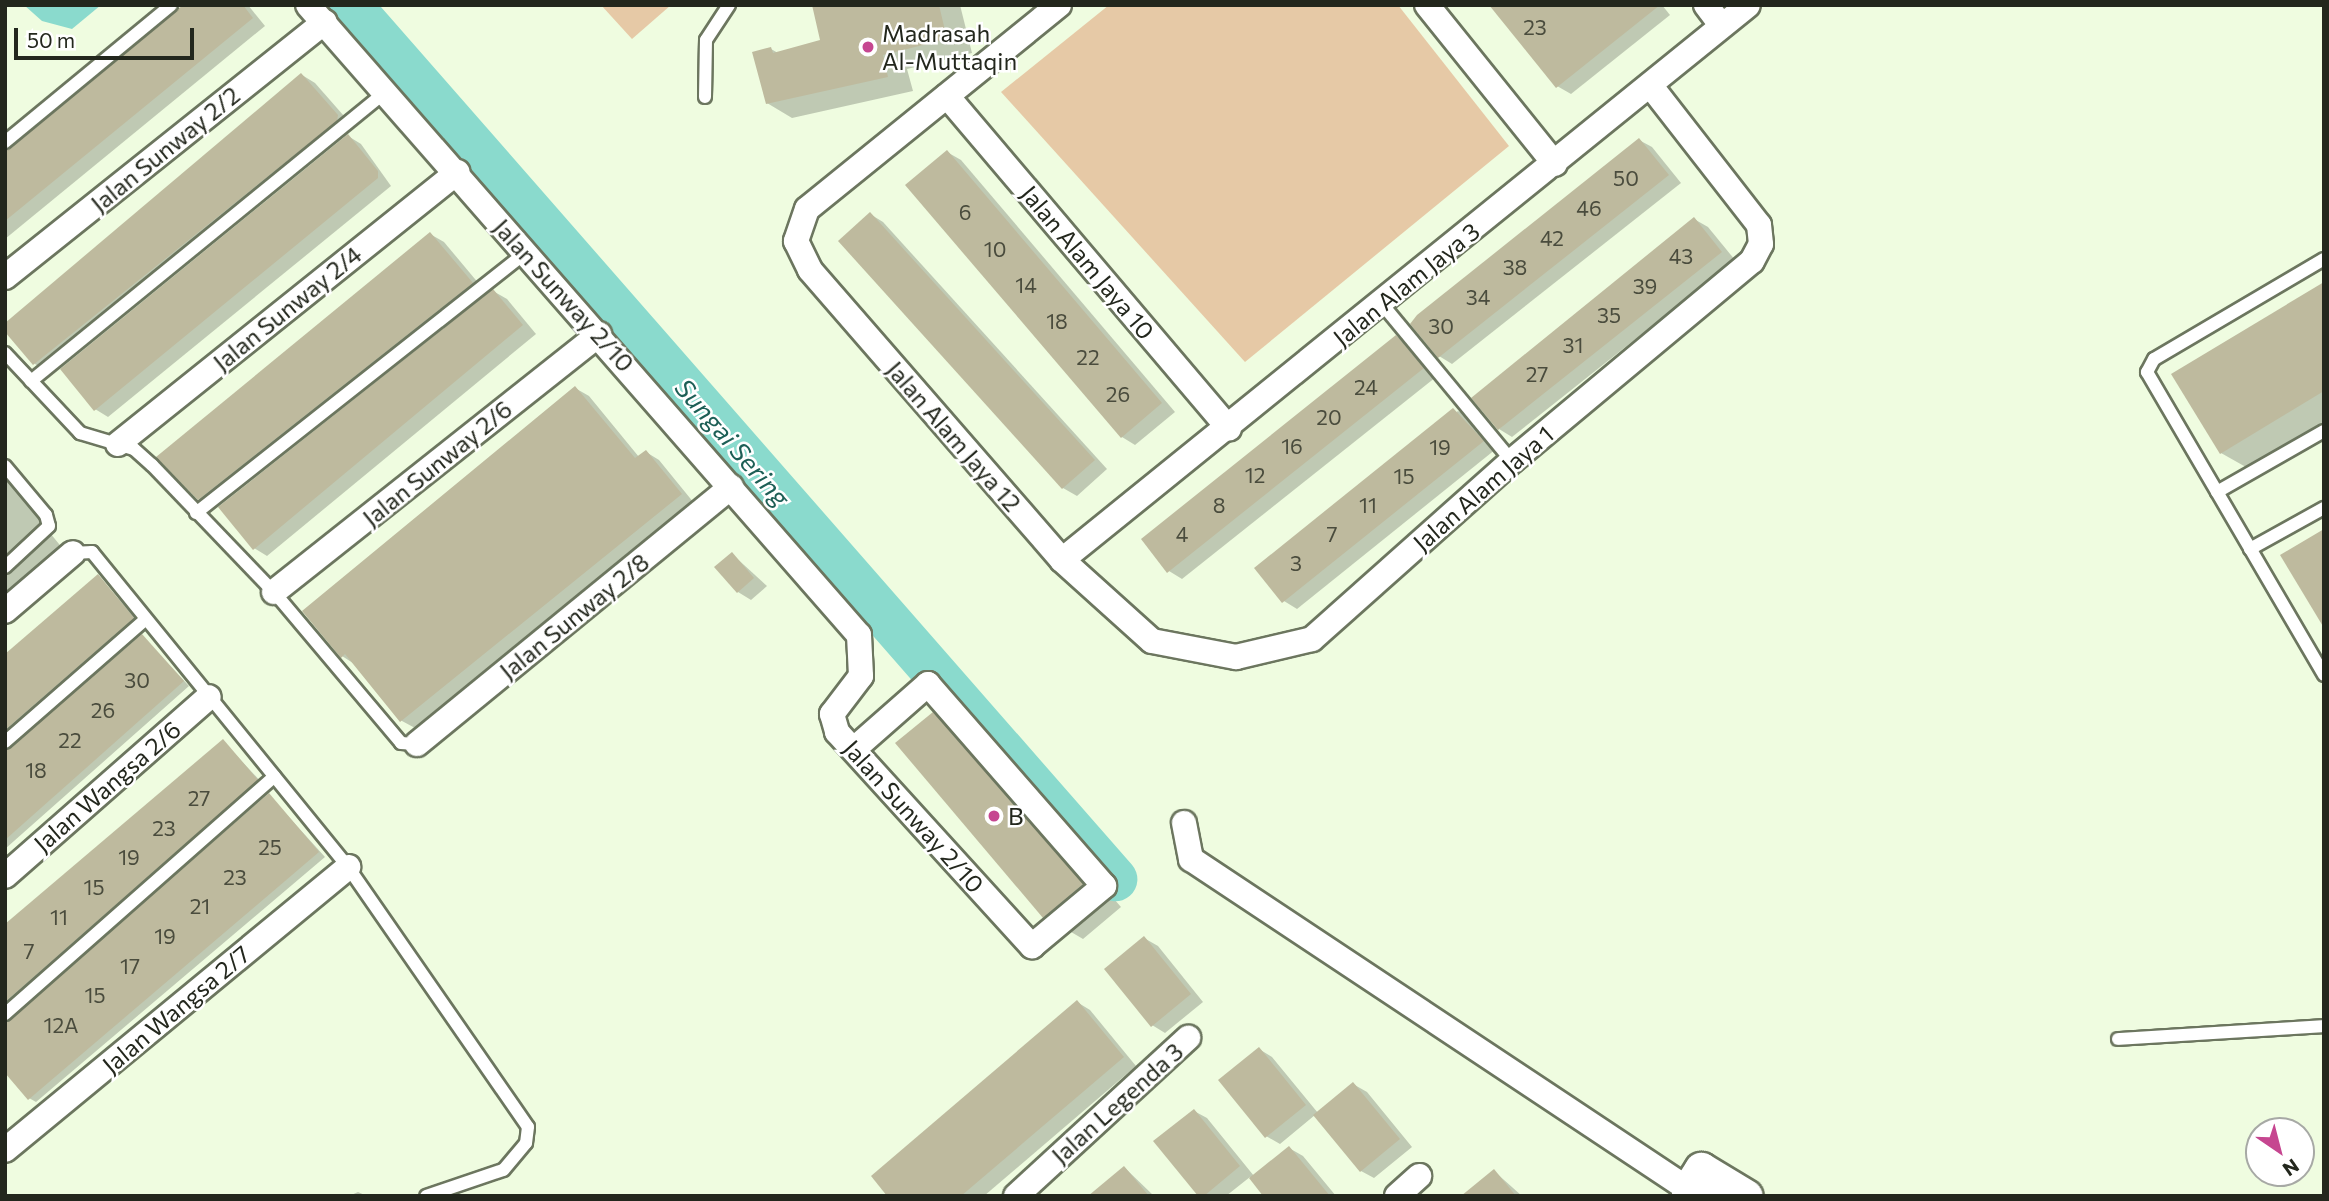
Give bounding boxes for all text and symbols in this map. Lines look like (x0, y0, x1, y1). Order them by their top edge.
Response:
scale bar (18, 14, 198, 58)
house number: 23 (1523, 14, 1547, 40)
place label: Madrasah Al-Muttaqin (882, 19, 1017, 75)
text: 50 m (27, 27, 75, 52)
marker: Madrasah Al-Muttaqin (860, 39, 876, 55)
street label: Jalan Sunway 2/2 (85, 80, 245, 218)
house number: 50 (1613, 165, 1639, 191)
street label: Jalan Alam Jaya 10 (1015, 179, 1161, 345)
house number: 46 (1576, 195, 1602, 221)
house number: 6 (959, 199, 971, 225)
street label: Jalan Sunway 2/10 (488, 213, 640, 377)
street label: Jalan Alam Jaya 3 (1327, 216, 1485, 352)
house number: 42 (1540, 225, 1564, 251)
house number: 10 (984, 236, 1006, 262)
street label: Jalan Sunway 2/4 (207, 239, 367, 377)
house number: 43 (1669, 243, 1693, 269)
house number: 38 (1503, 254, 1527, 280)
house number: 14 (1015, 272, 1037, 298)
house number: 39 (1633, 273, 1657, 299)
house number: 34 (1466, 284, 1490, 310)
house number: 35 (1597, 302, 1621, 328)
house number: 18 (1046, 308, 1068, 334)
house number: 30 (1428, 313, 1454, 339)
house number: 31 (1563, 332, 1583, 358)
house number: 22 (1076, 344, 1100, 370)
street label: Jalan Alam Jaya 12 (881, 355, 1027, 517)
house number: 27 (1526, 361, 1548, 387)
water label: Sungai Sering (669, 372, 797, 512)
house number: 24 (1354, 374, 1378, 400)
house number: 26 (1106, 381, 1130, 407)
street label: Jalan Sunway 2/6 (357, 394, 517, 532)
house number: 20 (1316, 404, 1342, 430)
street label: Jalan Alam Jaya 1 (1407, 419, 1559, 557)
house number: 16 (1281, 433, 1303, 459)
house number: 19 (1429, 434, 1451, 460)
house number: 12 (1245, 462, 1265, 488)
house number: 15 (1393, 463, 1415, 489)
house number: 8 (1213, 492, 1225, 518)
house number: 11 (1359, 492, 1377, 518)
house number: 4 (1176, 521, 1188, 547)
house number: 7 (1326, 521, 1338, 547)
street label: Jalan Sunway 2/8 (494, 547, 654, 685)
house number: 3 (1290, 550, 1302, 576)
house number: 30 (124, 667, 150, 693)
house number: 26 (91, 697, 115, 723)
street label: Jalan Wangsa 2/6 (28, 714, 186, 858)
house number: 22 (58, 727, 82, 753)
street label: Jalan Sunway 2/10 (838, 734, 990, 898)
house number: 18 (25, 757, 47, 783)
house number: 27 (188, 785, 210, 811)
place label: B (1008, 802, 1023, 830)
marker: B (986, 808, 1002, 824)
house number: 23 (152, 815, 176, 841)
house number: 25 (258, 834, 282, 860)
house number: 19 (118, 844, 140, 870)
house number: 23 (223, 864, 247, 890)
house number: 15 (83, 874, 105, 900)
house number: 21 (190, 893, 210, 919)
house number: 11 (50, 904, 68, 930)
house number: 19 (154, 923, 176, 949)
house number: 7 (23, 938, 35, 964)
street label: Jalan Wangsa 2/7 (96, 939, 256, 1079)
house number: 17 (120, 953, 140, 979)
house number: 15 (84, 982, 106, 1008)
house number: 12A (43, 1012, 79, 1038)
street label: Jalan Legenda 3 (1045, 1036, 1189, 1170)
north arrow (2245, 1117, 2315, 1187)
text: N (2279, 1154, 2304, 1181)

